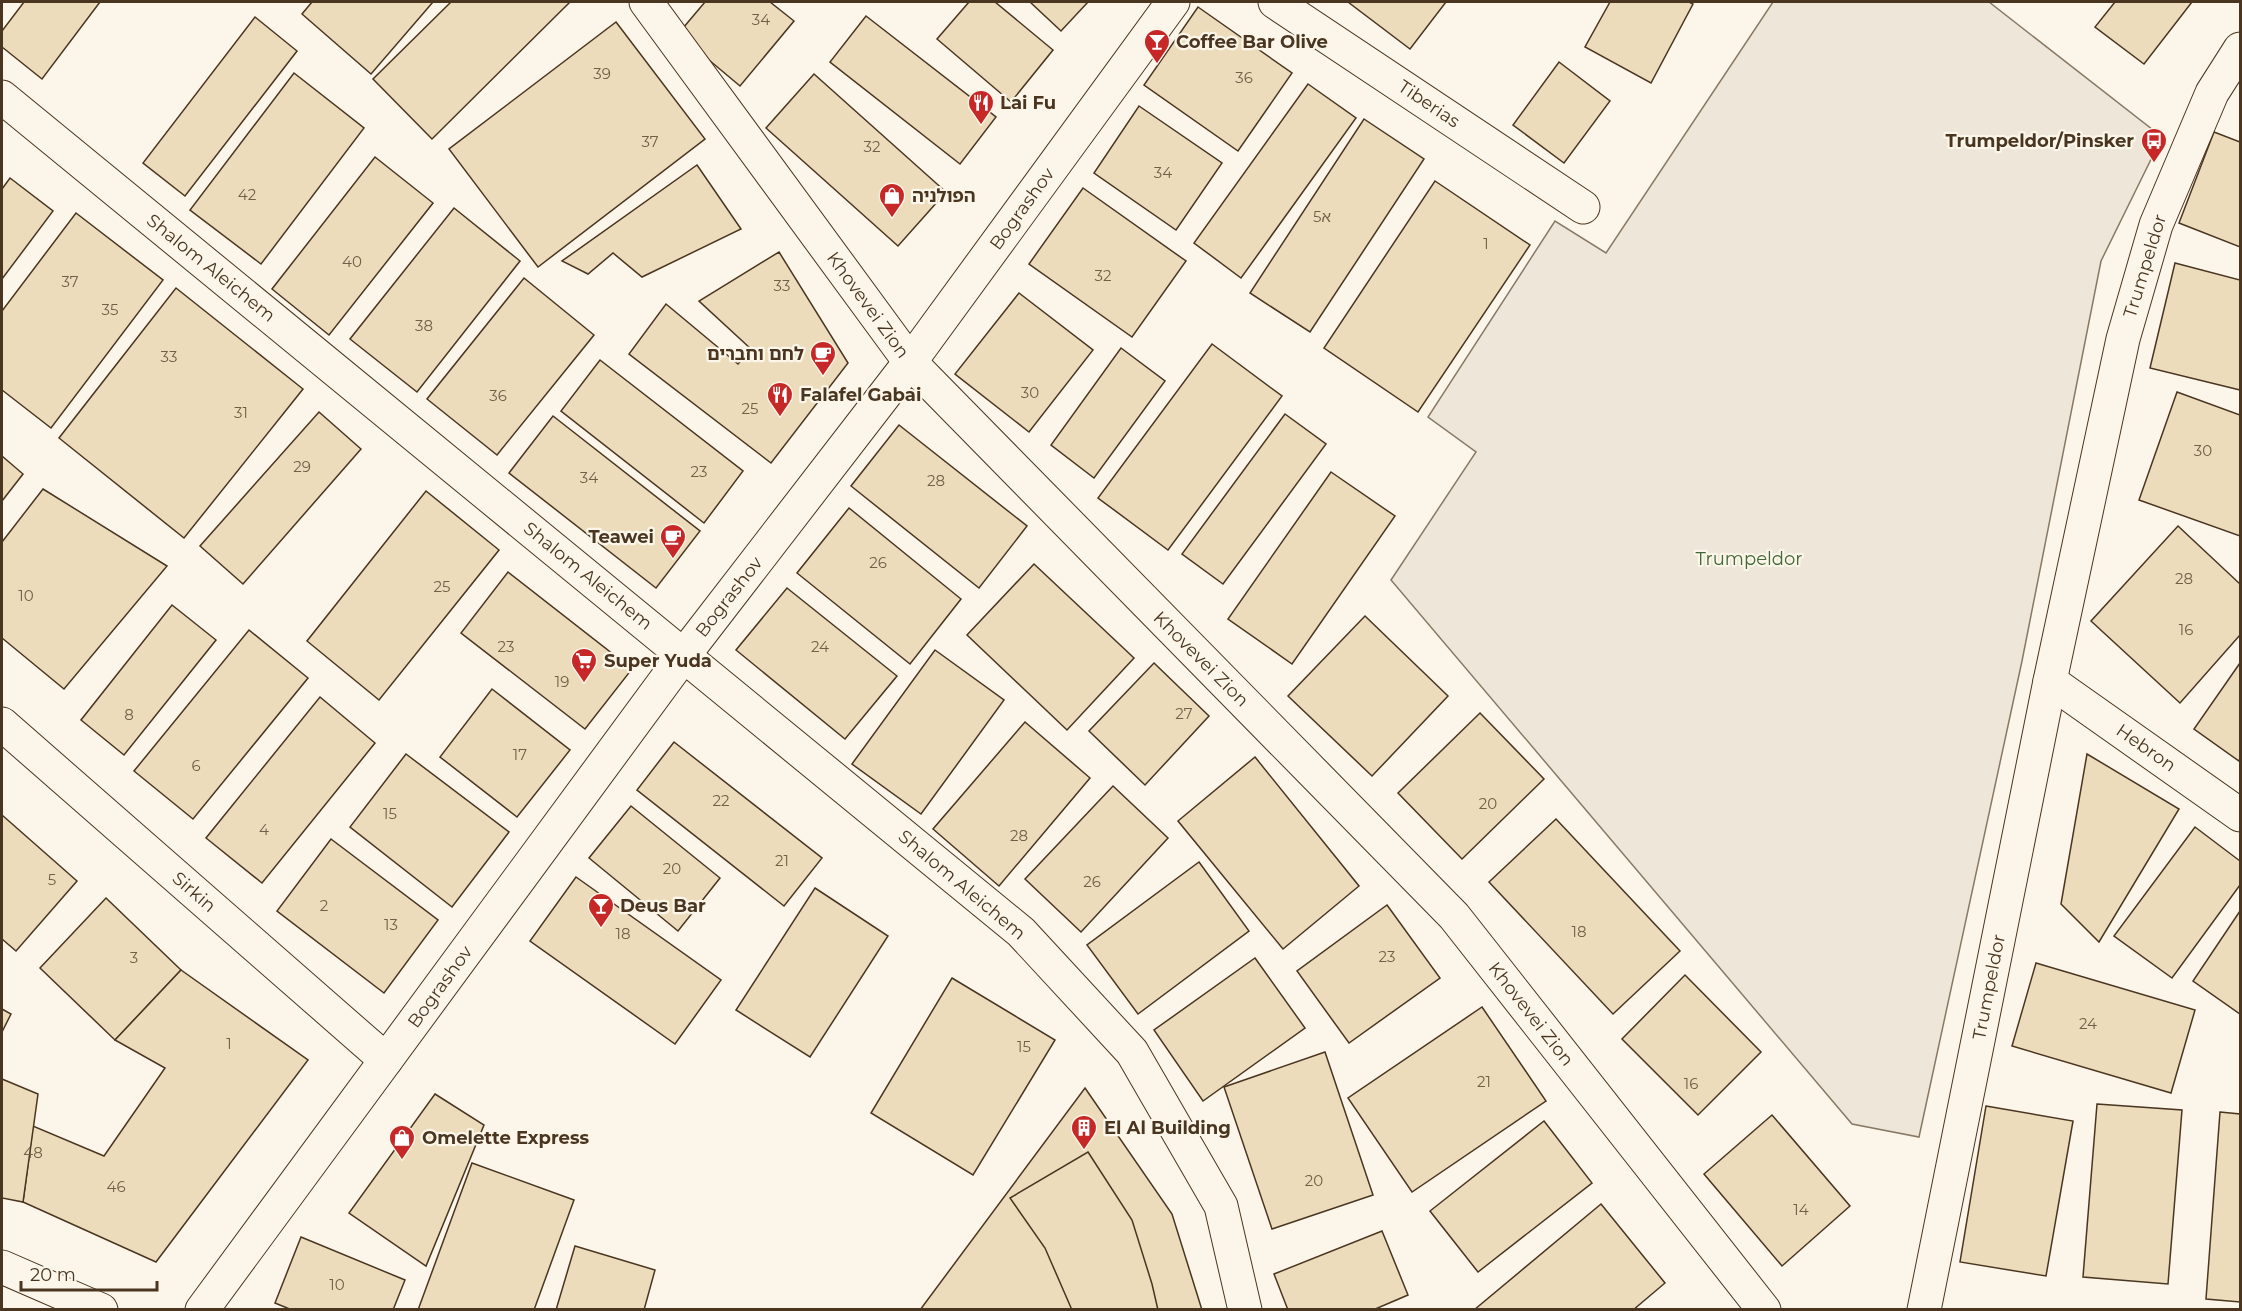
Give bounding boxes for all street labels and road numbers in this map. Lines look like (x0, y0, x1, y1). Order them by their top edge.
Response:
street label: Tiberias (1394, 75, 1464, 133)
street label: Bograshov (985, 164, 1059, 254)
street label: Shalom Aleichem (142, 209, 280, 327)
street label: Trumpeldor (2119, 212, 2171, 320)
street label: Khovevei Zion (822, 248, 914, 362)
street label: Shalom Aleichem (519, 517, 657, 635)
street label: Bograshov (691, 552, 767, 642)
street label: Khovevei Zion (1149, 607, 1253, 711)
street label: Hebron (2112, 719, 2180, 777)
street label: Shalom Aleichem (894, 825, 1030, 945)
street label: Sirkin (168, 867, 220, 917)
street label: Trumpeldor (1968, 932, 2010, 1042)
street label: Bograshov (403, 942, 477, 1032)
street label: Khovevei Zion (1484, 958, 1578, 1070)

